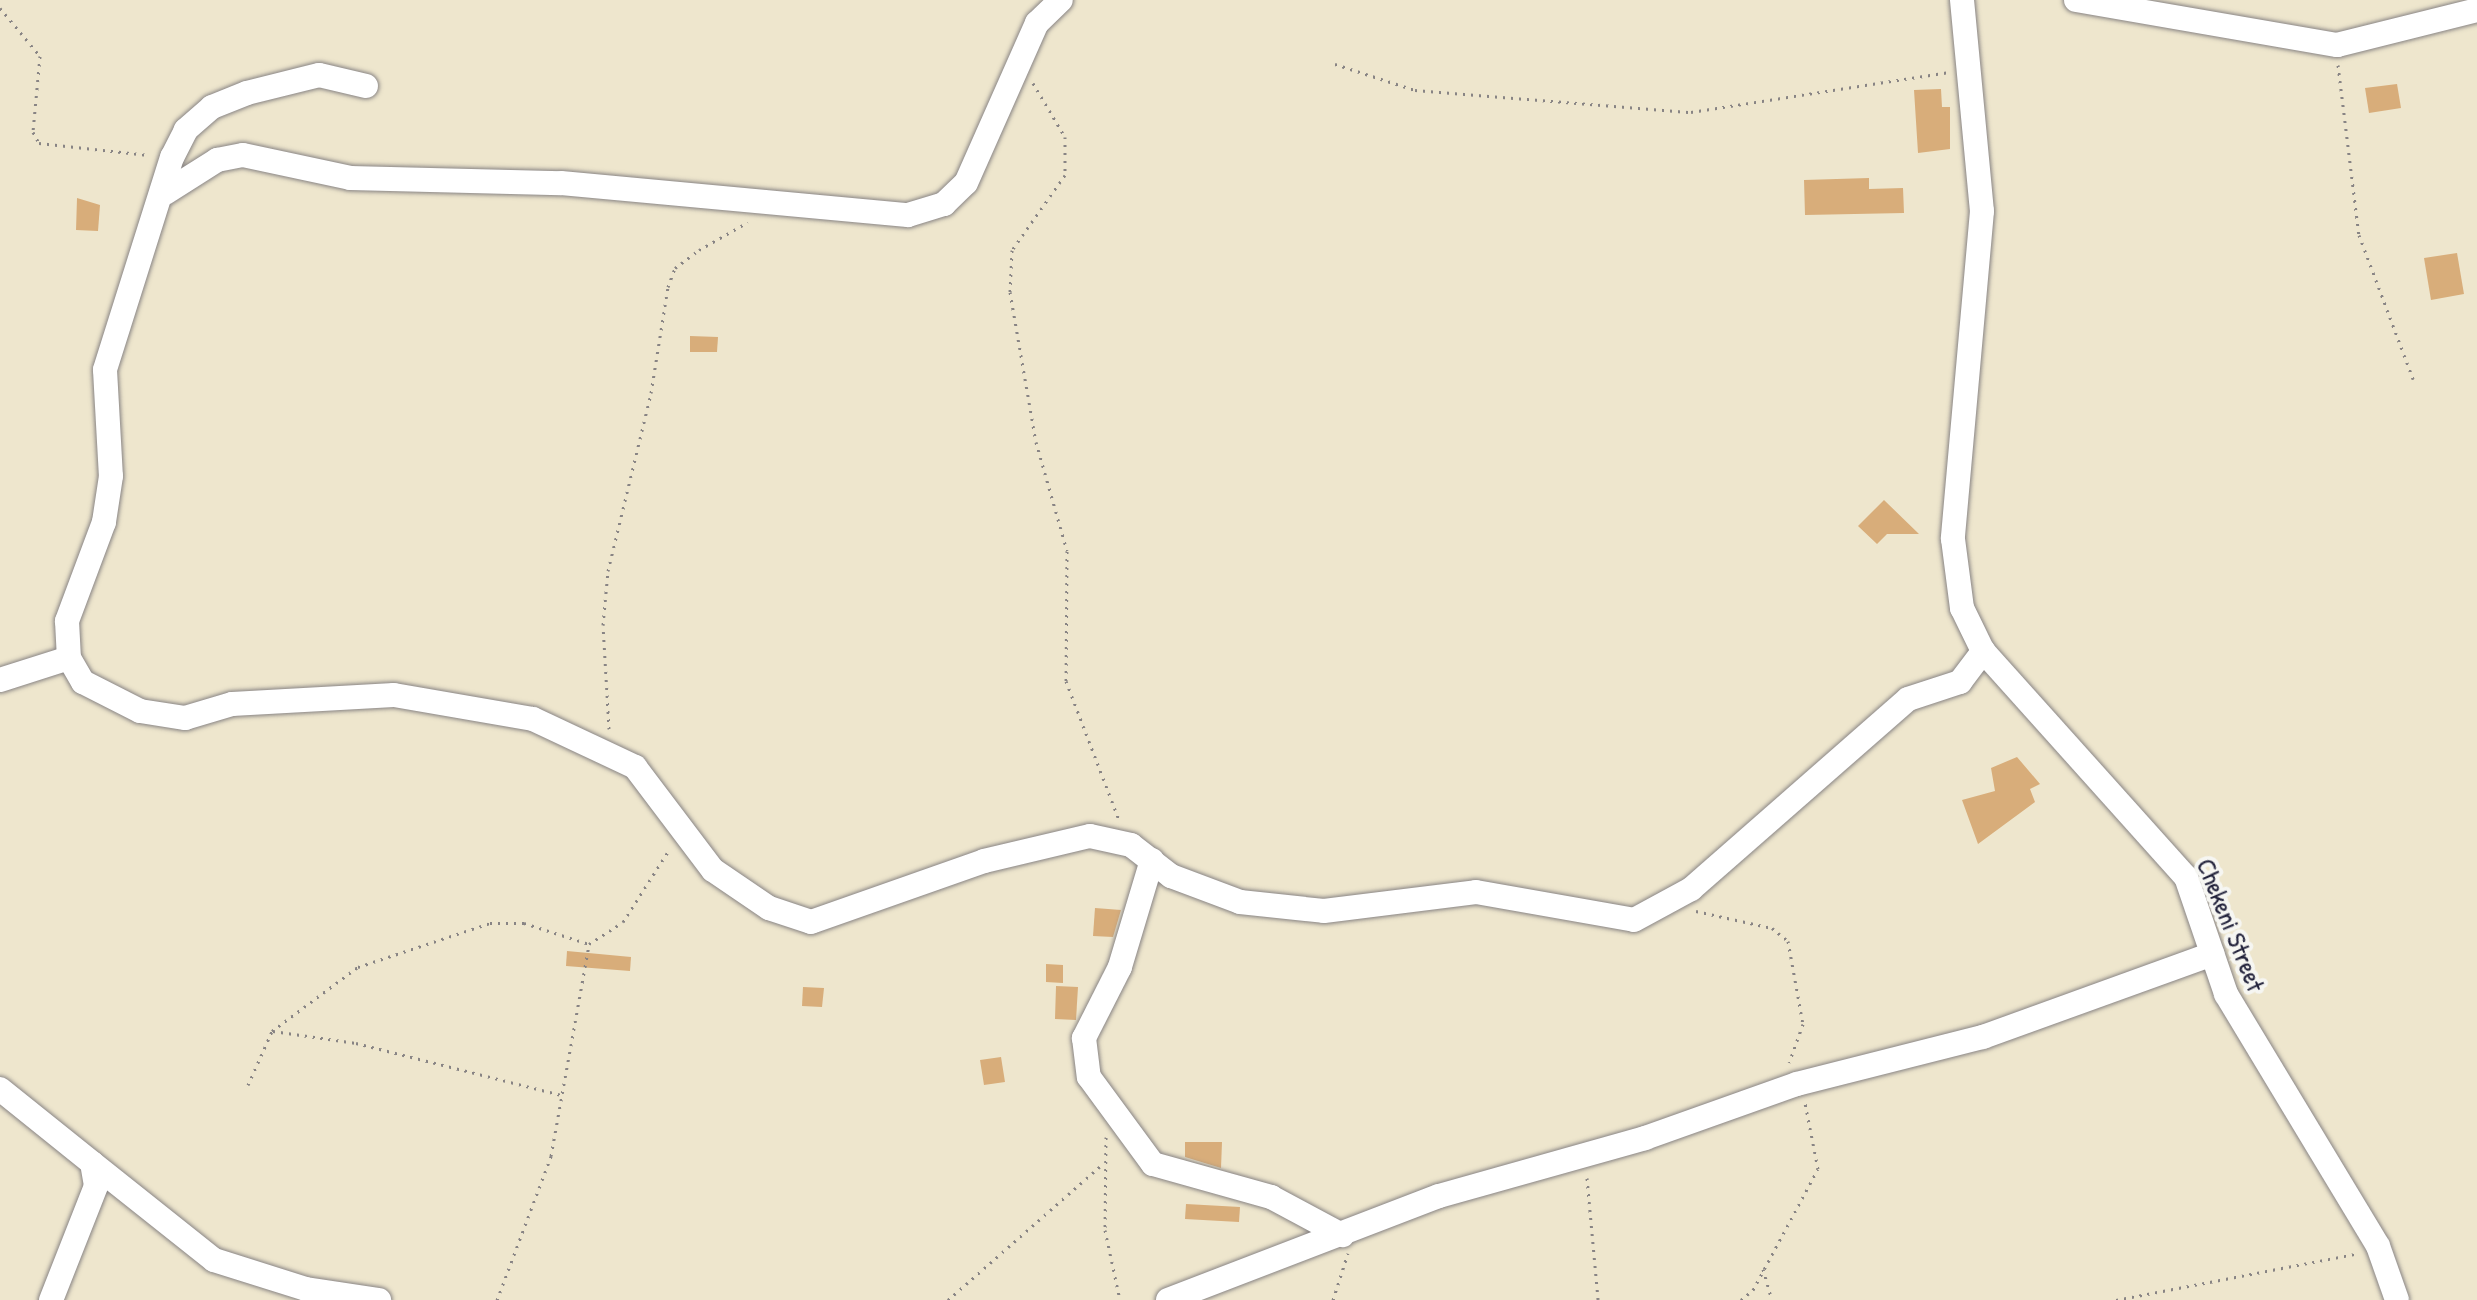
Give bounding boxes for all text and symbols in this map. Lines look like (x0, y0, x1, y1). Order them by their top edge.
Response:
street label: Chekeni Street (2190, 854, 2272, 996)

